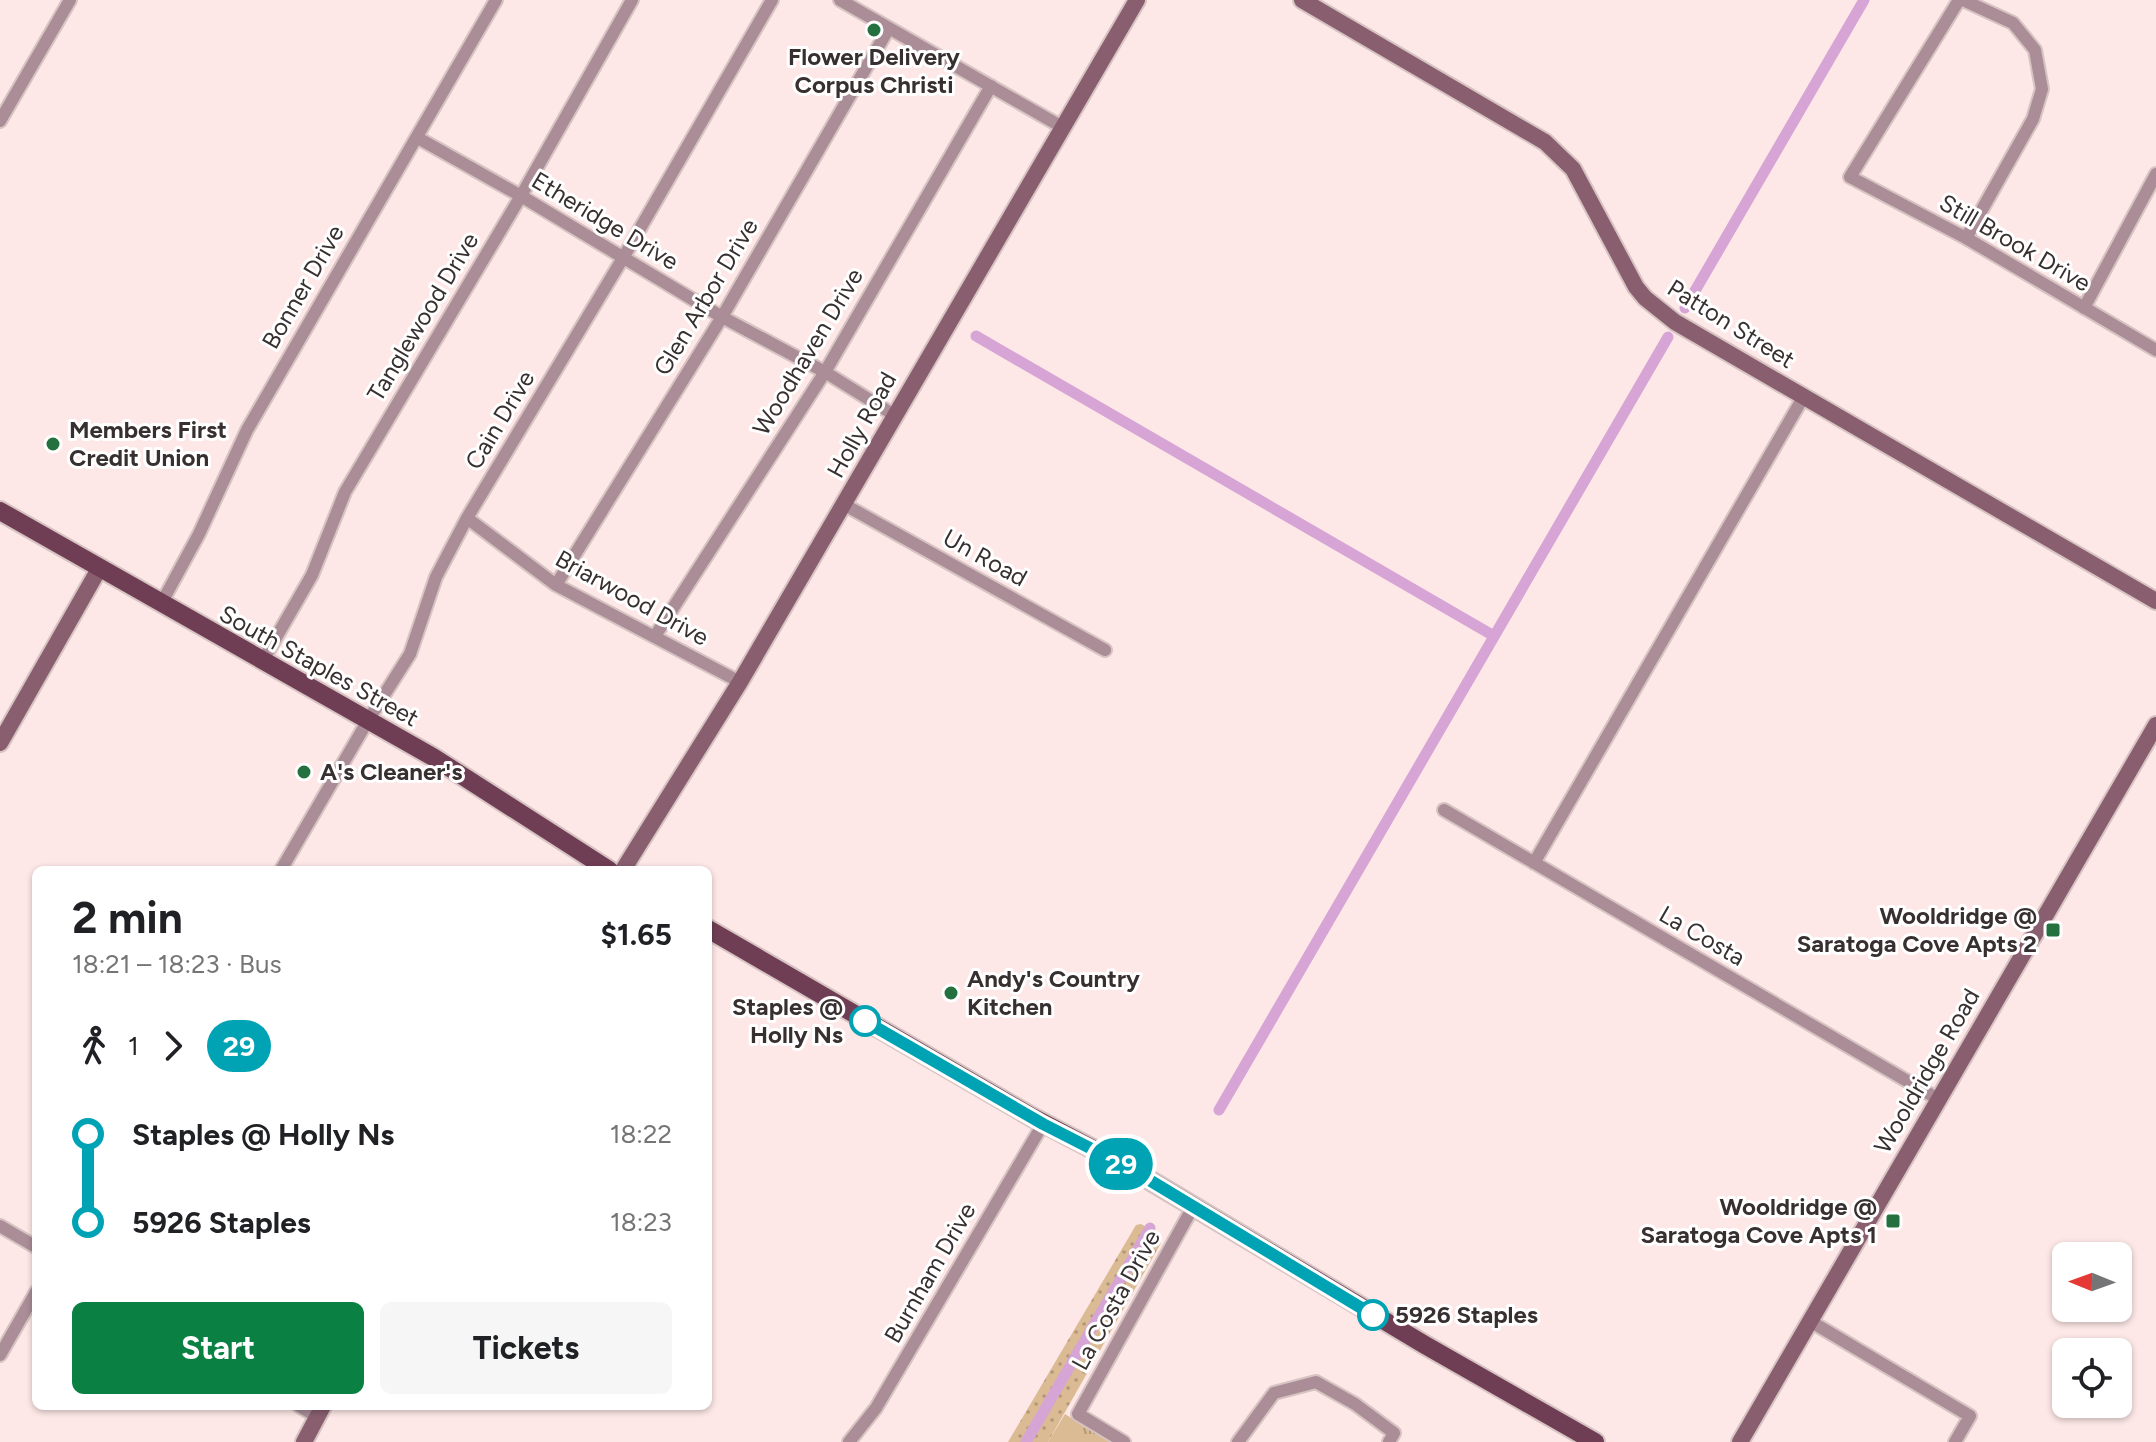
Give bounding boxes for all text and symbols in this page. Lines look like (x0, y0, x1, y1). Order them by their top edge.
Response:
marker: Flower Delivery Corpus Christi (865, 21, 883, 39)
place label: Flower Delivery Corpus Christi (788, 42, 960, 99)
street label: Etheridge Drive (527, 165, 684, 276)
street label: Still Brook Drive (1935, 188, 2096, 298)
street label: Glen Arbor Drive (647, 213, 764, 380)
street label: Bonner Drive (256, 220, 350, 354)
street label: Tanglewood Drive (361, 227, 484, 406)
street label: Woodhaven Drive (746, 263, 869, 440)
street label: Patton Street (1662, 273, 1800, 374)
street label: Cain Drive (459, 365, 540, 474)
street label: Holly Road (821, 367, 902, 483)
place label: Members First Credit Union (69, 415, 227, 472)
marker: Members First Credit Union (44, 435, 62, 453)
street label: Un Road (938, 523, 1032, 592)
street label: Briarwood Drive (551, 544, 714, 652)
street label: South Staples Street (215, 599, 424, 732)
place label: A's Cleaner's (320, 757, 462, 786)
marker: A's Cleaner's (295, 763, 313, 781)
text: 2 min (72, 891, 183, 944)
street label: La Costa (1654, 899, 1750, 972)
place label: Wooldridge @ Saratoga Cove Apts 2 (1797, 901, 2037, 958)
text: $1.65 (600, 916, 672, 953)
marker: Wooldridge @ Saratoga Cove Apts 2 (2044, 921, 2062, 939)
text: 18:21 – 18:23 · Bus (72, 948, 282, 980)
place label: Andy's Country Kitchen (967, 964, 1140, 1021)
street label: Wooldridge Road (1868, 983, 1985, 1158)
marker: Andy's Country Kitchen (942, 984, 960, 1002)
place label: Staples @ Holly Ns (732, 992, 843, 1049)
marker: Staples @ Holly Ns (850, 1006, 880, 1036)
icon: walk (72, 1024, 116, 1068)
icon: forward (151, 1024, 195, 1068)
text: 29 (223, 1029, 255, 1063)
text: 1 (128, 1030, 139, 1062)
text: Staples @ Holly Ns (132, 1116, 394, 1153)
text: 18:22 (610, 1118, 672, 1150)
line badge: 29 (1085, 1138, 1157, 1190)
text: 29 (1105, 1147, 1137, 1181)
place label: Wooldridge @ Saratoga Cove Apts 1 (1640, 1192, 1877, 1249)
street label: Burnham Drive (878, 1197, 981, 1348)
text: 5926 Staples (132, 1204, 311, 1241)
text: 18:23 (610, 1206, 672, 1238)
marker: Wooldridge @ Saratoga Cove Apts 1 (1884, 1212, 1902, 1230)
street label: La Costa Drive (1065, 1225, 1166, 1375)
north arrow (2052, 1242, 2132, 1322)
map controls (2052, 1242, 2132, 1418)
marker: 5926 Staples (1358, 1300, 1388, 1330)
place label: 5926 Staples (1395, 1300, 1538, 1329)
button: Start (72, 1302, 364, 1394)
button: Tickets (380, 1302, 672, 1394)
button: locate (2052, 1338, 2132, 1418)

